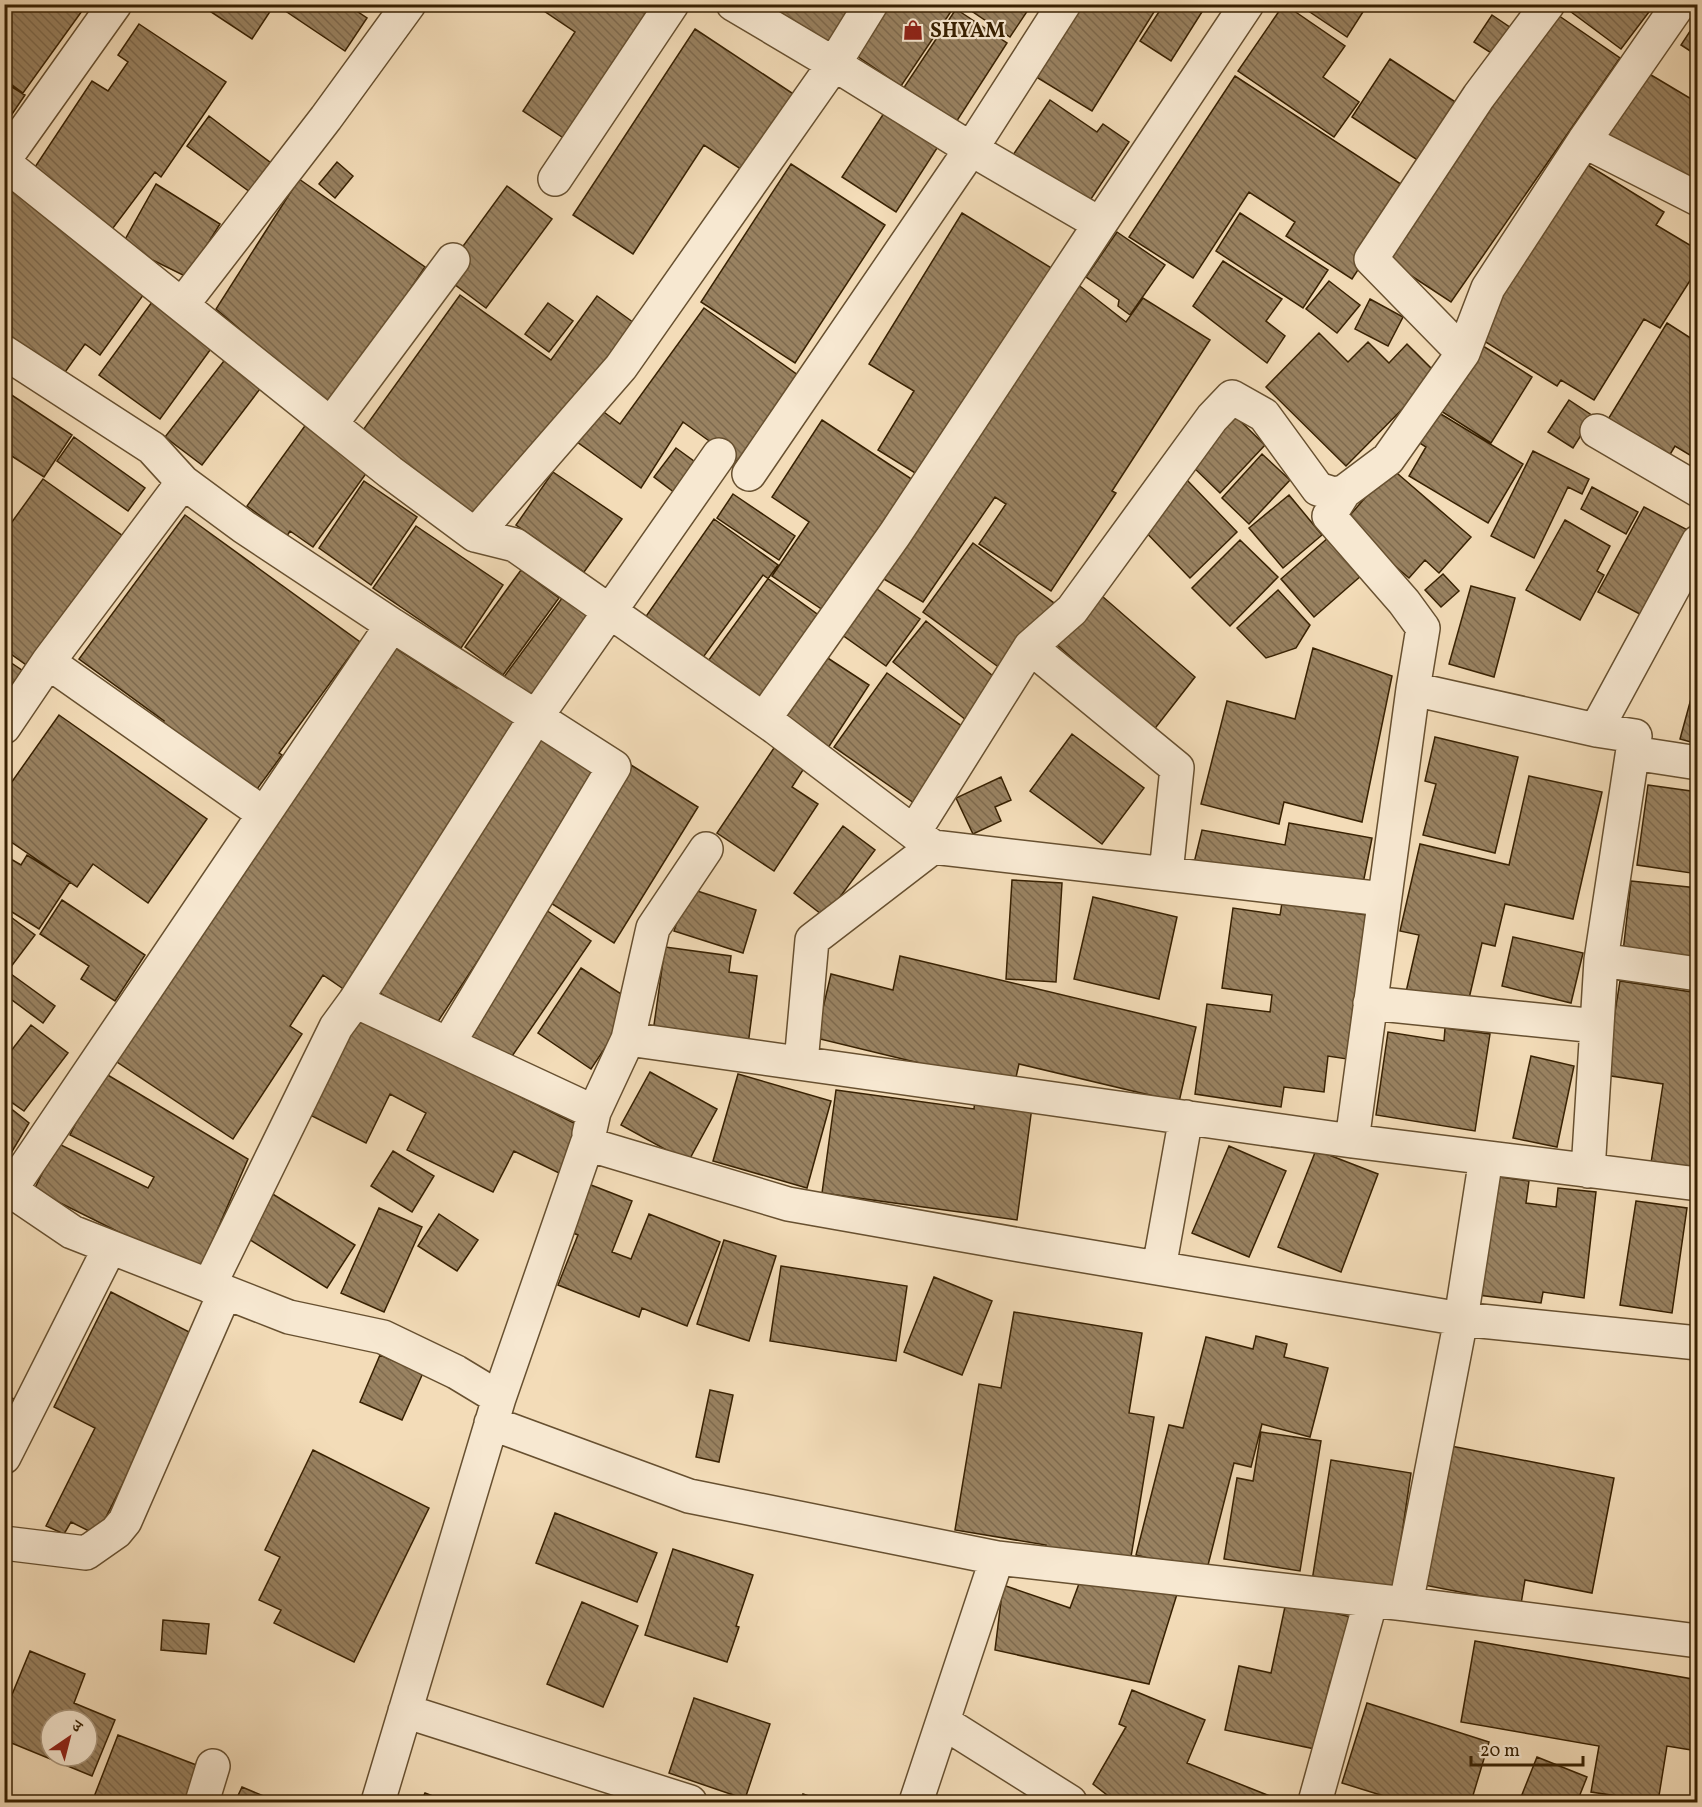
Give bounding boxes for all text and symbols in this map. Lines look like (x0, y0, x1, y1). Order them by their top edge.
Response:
place label: SHYAM (930, 17, 1005, 46)
shop icon: SHYAM (901, 18, 925, 42)
north arrow (39, 1708, 99, 1768)
text: उ (66, 1715, 88, 1740)
scale bar (1471, 1729, 1584, 1767)
text: 20 m (1480, 1739, 1520, 1764)

